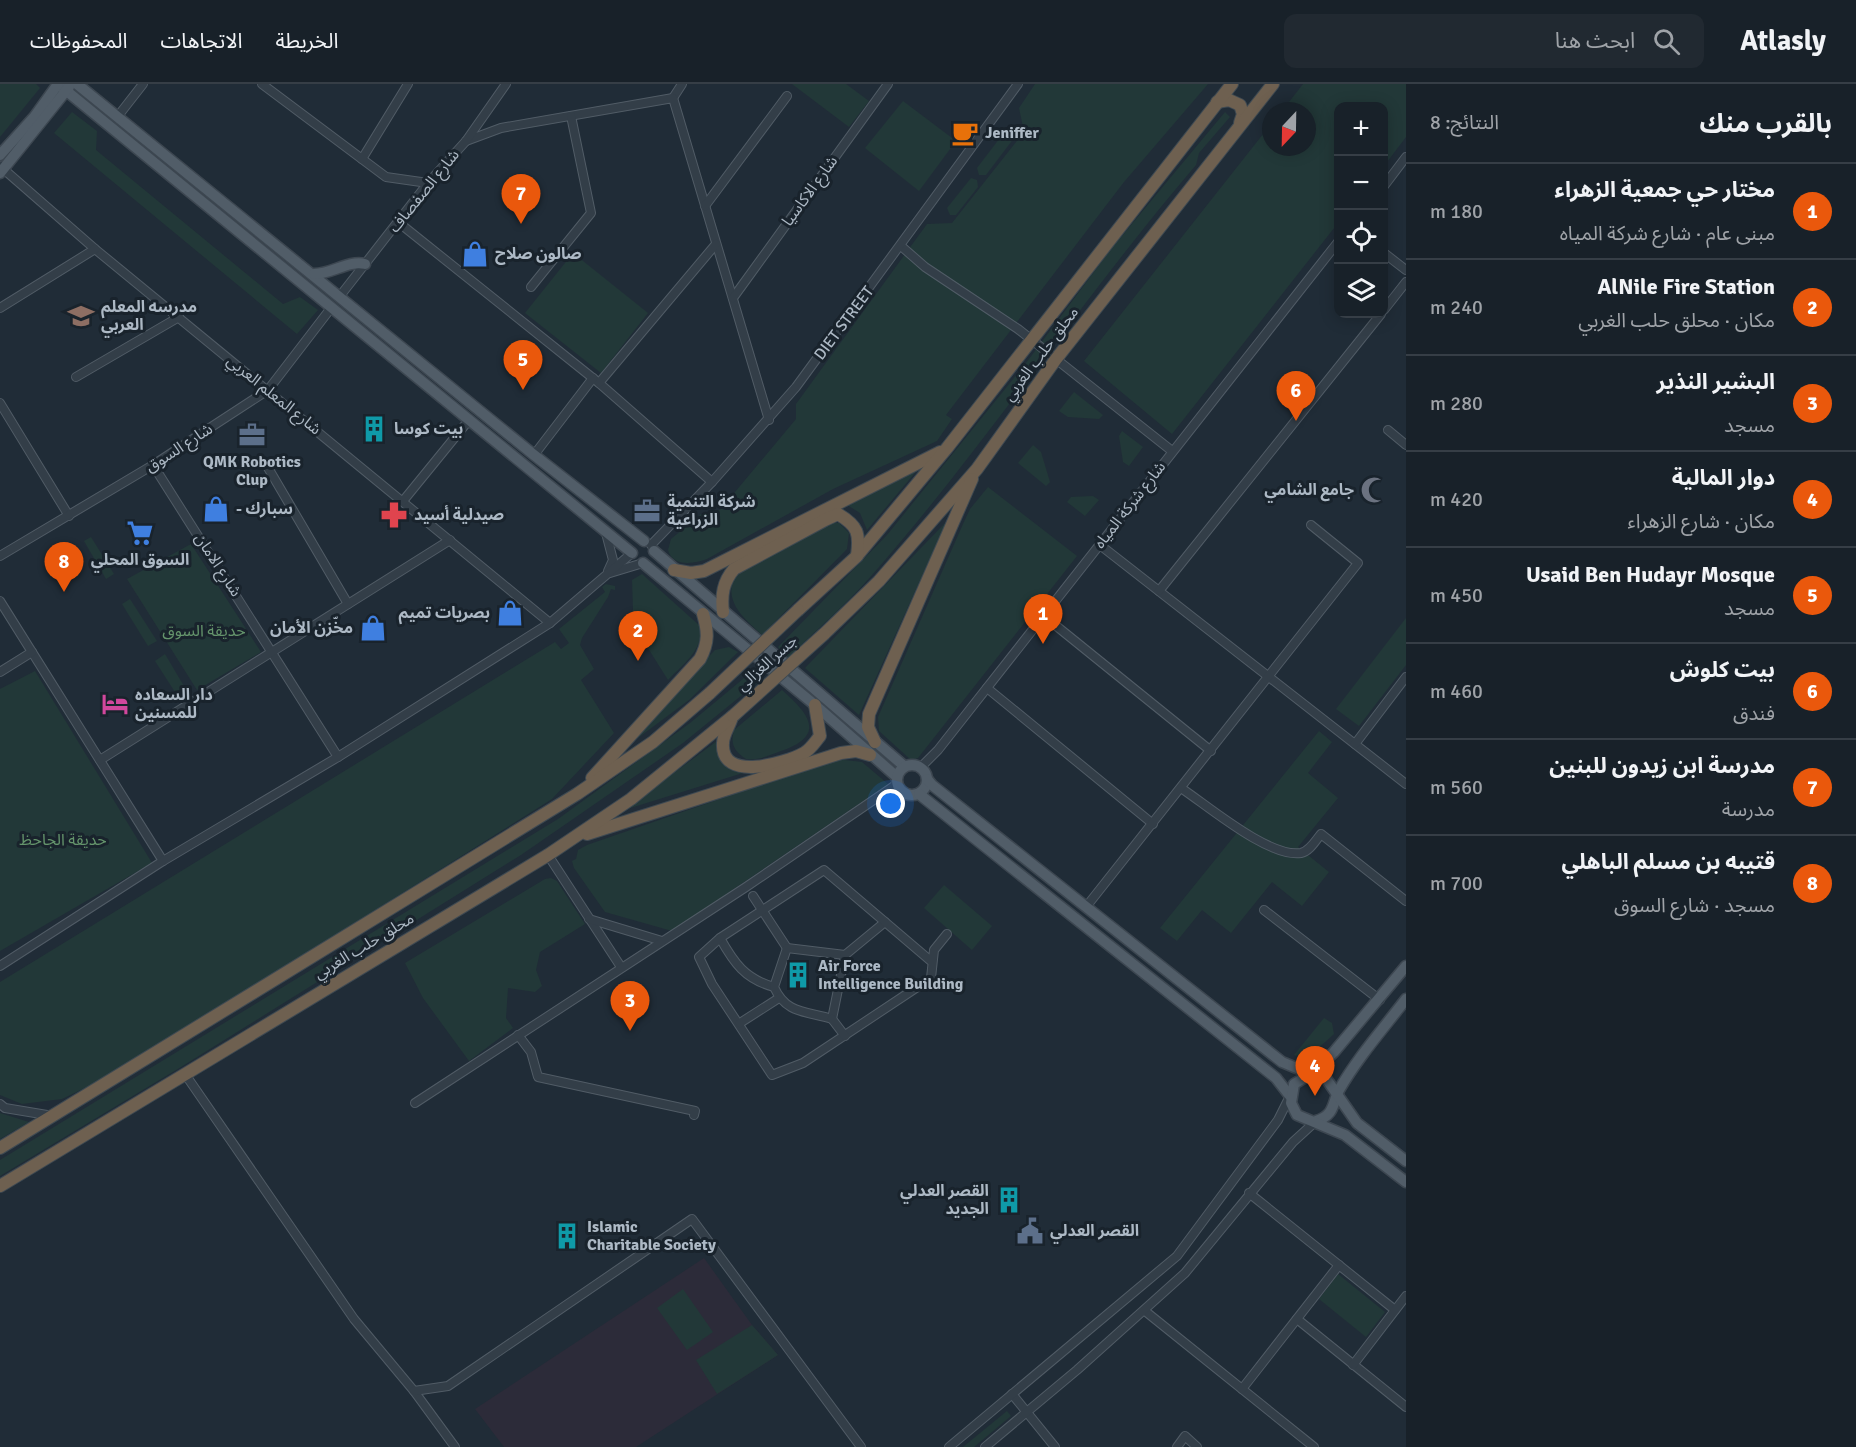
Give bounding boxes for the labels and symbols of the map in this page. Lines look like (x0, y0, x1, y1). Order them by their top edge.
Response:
north arrow (1262, 102, 1316, 156)
cafe icon: Jeniffer (950, 118, 980, 148)
place label: Jeniffer (985, 123, 1039, 143)
street label: شارع الصفصاف (384, 145, 465, 238)
street label: شارع الاكاسيا (778, 152, 844, 231)
pin: 7 (502, 174, 540, 224)
shop icon: صالون صلاح (460, 239, 490, 269)
place label: صالون صلاح (495, 244, 582, 265)
street label: DIET STREET (810, 282, 878, 364)
place label: مدرسه المعلم العربي (101, 297, 197, 338)
school or university icon: مدرسه المعلم العربي (66, 301, 96, 331)
street label: محلق حلب الغربي (999, 303, 1084, 406)
pin: 5 (504, 340, 542, 390)
street label: شارع المعلم العربي (221, 351, 325, 441)
pin: 6 (1276, 372, 1316, 421)
building icon: بيت كوسا (359, 414, 389, 444)
street label: شارع السوق (142, 419, 217, 479)
place label: بيت كوسا (394, 419, 463, 439)
office icon: QMK Robotics Clup (237, 420, 267, 450)
place label: QMK Robotics Clup (203, 452, 301, 490)
street label: شارع شركة المياه (1090, 457, 1172, 554)
mosque icon: جامع الشامي (1359, 475, 1389, 505)
place label: جامع الشامي (1264, 480, 1354, 503)
place label: شركة التنمية الزراعية (667, 492, 756, 530)
shop icon: - سبارك (201, 494, 231, 524)
office icon: شركة التنمية الزراعية (632, 496, 662, 526)
place label: - سبارك (236, 499, 293, 519)
pharmacy icon: صيدلية أسيد (379, 500, 409, 530)
place label: صيدلية أسيد (414, 505, 504, 525)
supermarket icon: السوق المحلي (125, 518, 155, 548)
street label: شارع الامان (188, 529, 246, 602)
pin: 8 (44, 542, 84, 592)
place label: السوق المحلي (91, 550, 189, 573)
pin: 1 (1024, 594, 1062, 644)
shop icon: بصريات تميم (495, 598, 525, 628)
place label: بصريات تميم (399, 603, 490, 625)
pin: 2 (618, 612, 658, 661)
shop icon: مخّزن الأمان (358, 613, 388, 643)
place label: مخّزن الأمان (270, 616, 353, 638)
park label: حديقة السوق (162, 621, 246, 641)
street label: جسر الغزالي (732, 631, 803, 697)
place label: دار السعاده للمسنين (135, 685, 213, 723)
hotel icon: دار السعاده للمسنين (100, 689, 130, 719)
your location (876, 789, 905, 818)
park label: حديقة الجاحظ (19, 830, 107, 850)
street label: محلق حلب الغربي (310, 908, 419, 985)
place label: Air Force Intelligence Building (818, 956, 964, 994)
building icon: Air Force Intelligence Building (783, 960, 813, 990)
pin: 3 (610, 982, 650, 1031)
pin: 4 (1296, 1046, 1334, 1096)
place label: القصر العدلي الجديد (900, 1181, 989, 1219)
building icon: القصر العدلي الجديد (994, 1185, 1024, 1215)
public building icon: القصر العدلي (1015, 1216, 1045, 1246)
place label: Islamic Charitable Society (587, 1217, 716, 1255)
building icon: Islamic Charitable Society (552, 1221, 582, 1251)
place label: القصر العدلي (1050, 1221, 1139, 1244)

